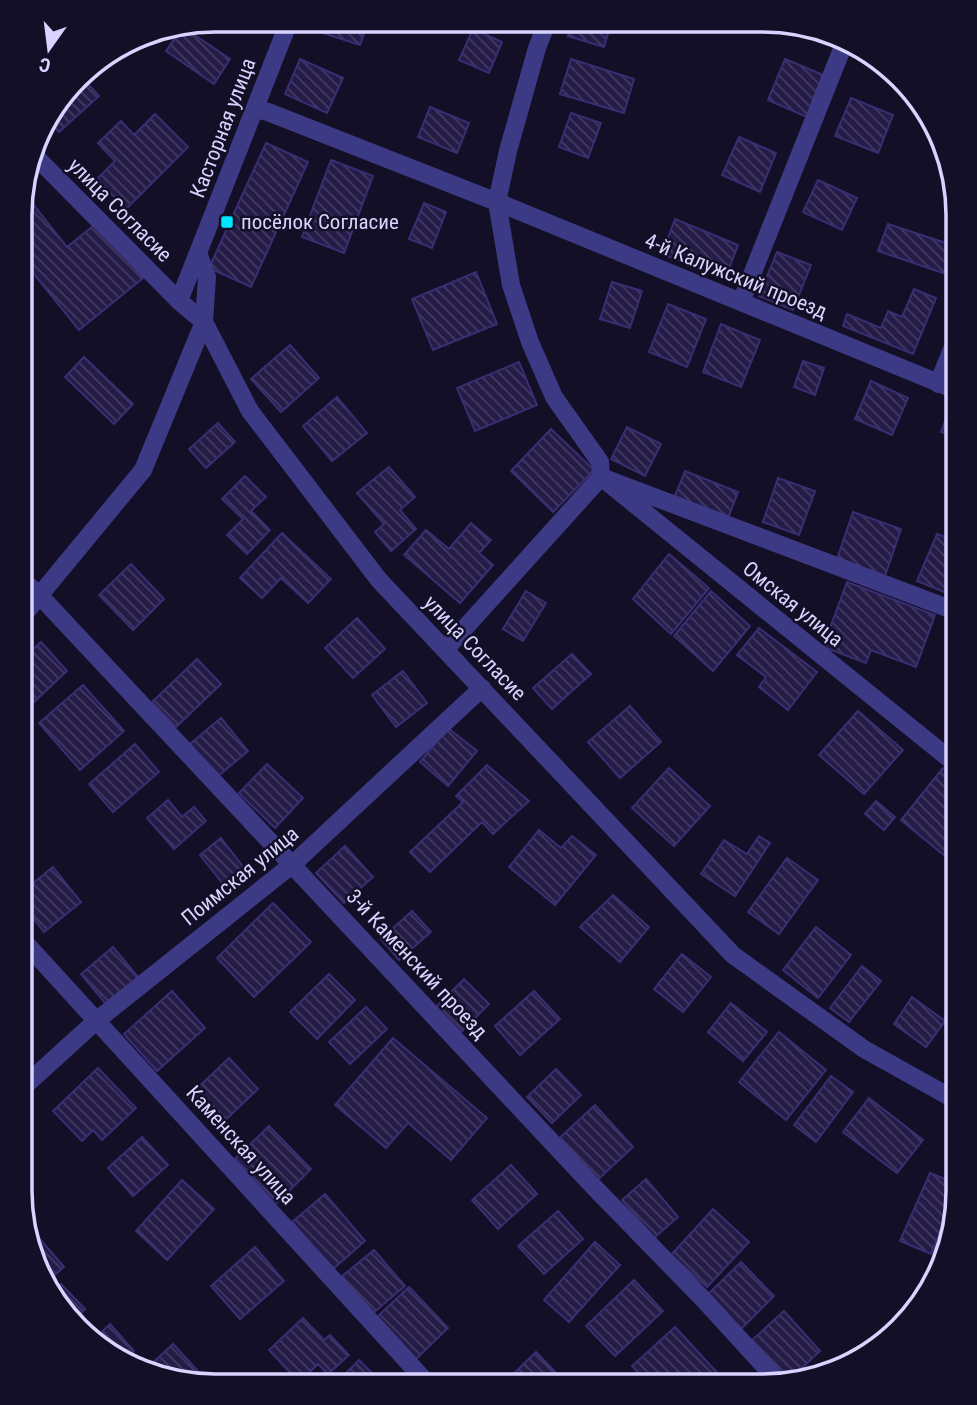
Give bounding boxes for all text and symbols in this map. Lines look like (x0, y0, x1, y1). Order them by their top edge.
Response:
north arrow (14, 14, 84, 84)
text: С (37, 53, 53, 77)
street label: Касторная улица (185, 55, 261, 201)
street label: улица Согласие (63, 153, 177, 267)
place label: посёлок Согласие (241, 210, 399, 234)
marker: посёлок Согласие (219, 214, 235, 230)
street label: 4-й Калужский проезд (641, 229, 831, 323)
street label: Омская улица (738, 556, 848, 652)
street label: улица Согласие (419, 591, 531, 706)
street label: Поимская улица (177, 822, 303, 930)
street label: 3-й Каменский проезд (342, 884, 492, 1044)
street label: Каменская улица (181, 1081, 301, 1209)

